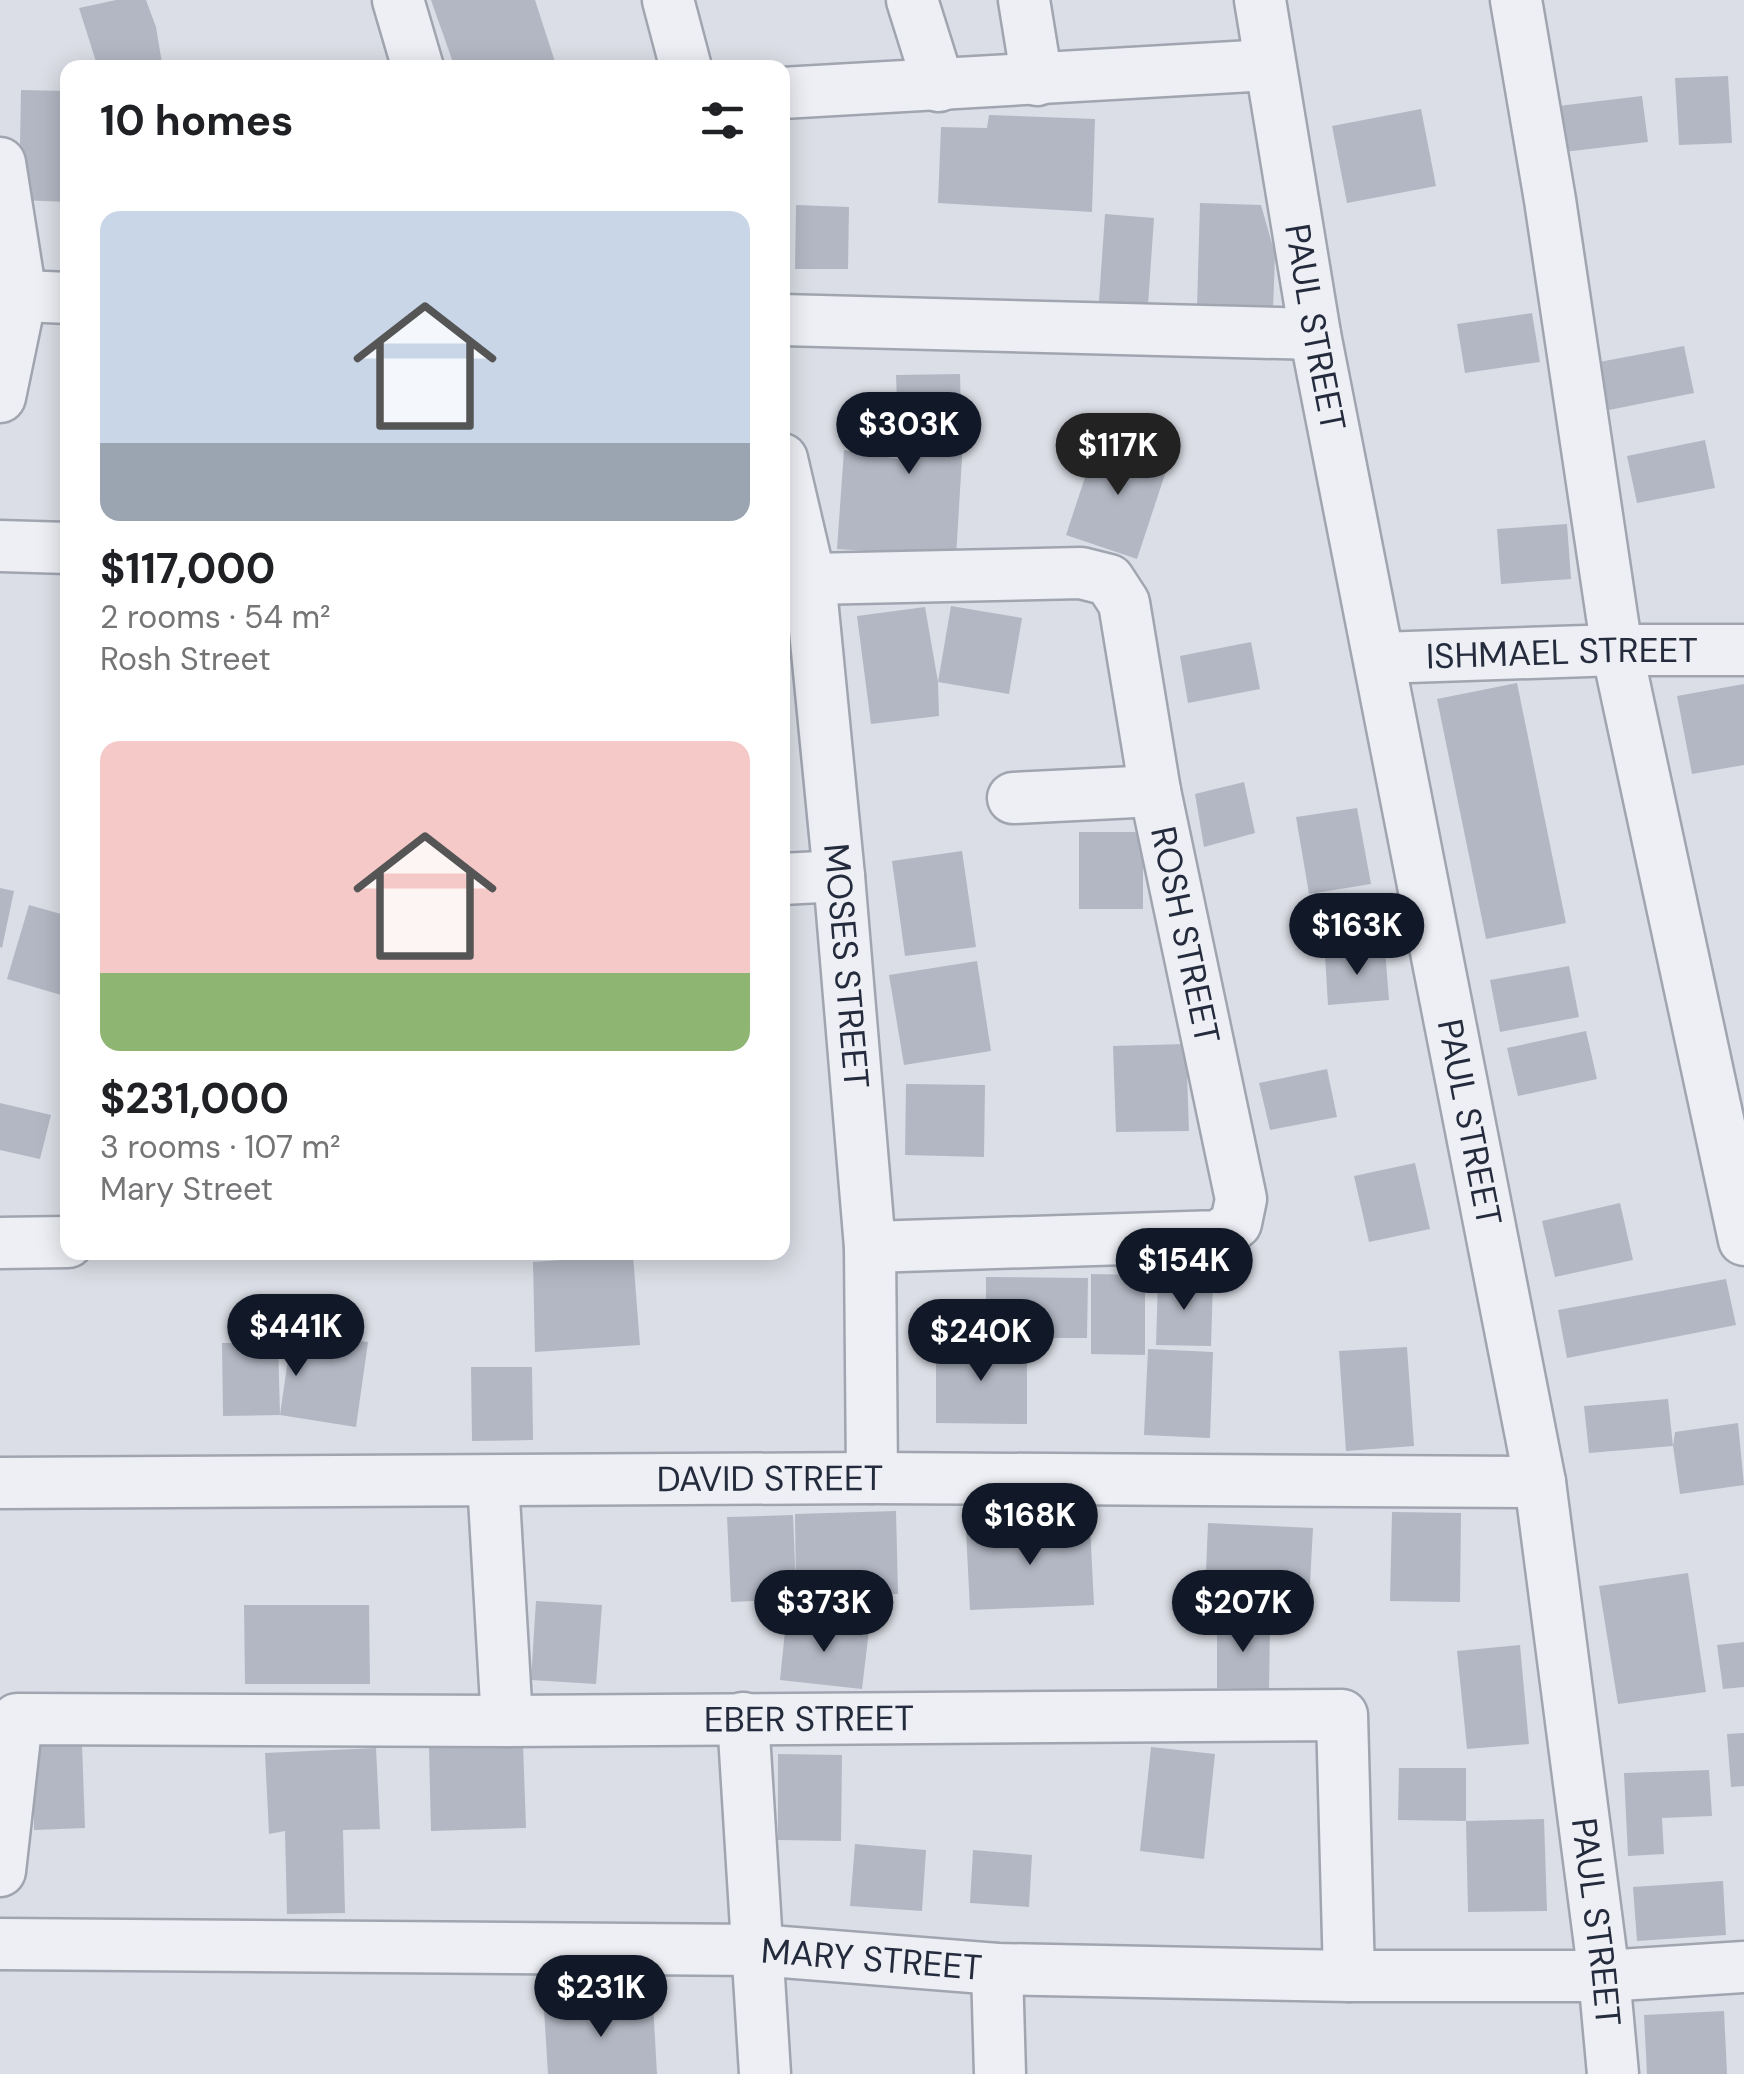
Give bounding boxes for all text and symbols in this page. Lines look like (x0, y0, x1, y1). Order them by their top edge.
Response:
text: 10 homes (100, 93, 293, 148)
icon: filters (695, 93, 750, 148)
street label: PAUL STREET (1274, 220, 1356, 435)
icon: home (335, 276, 515, 456)
pin: $303K (839, 392, 979, 477)
text: $303K (858, 403, 960, 445)
pin: $117K (1048, 413, 1188, 498)
text: $117K (1078, 424, 1158, 466)
text: $117,000 (100, 541, 275, 596)
text: 2 rooms · 54 m² (100, 596, 331, 638)
street label: ISHMAEL STREET (1425, 627, 1698, 679)
text: Rosh Street (100, 638, 271, 680)
icon: home (335, 806, 515, 986)
street label: ROSH STREET (1140, 822, 1231, 1048)
street label: MOSES STREET (813, 841, 880, 1090)
pin: $163K (1287, 893, 1427, 978)
text: $163K (1311, 904, 1403, 946)
street label: PAUL STREET (1427, 1015, 1512, 1230)
text: $231,000 (100, 1071, 289, 1126)
text: 3 rooms · 107 m² (100, 1126, 341, 1168)
text: Mary Street (100, 1168, 273, 1210)
pin: $154K (1114, 1228, 1254, 1313)
text: $154K (1138, 1239, 1230, 1281)
pin: $441K (226, 1294, 366, 1379)
pin: $240K (911, 1299, 1051, 1384)
text: $441K (249, 1305, 343, 1347)
text: $240K (930, 1310, 1032, 1352)
street label: DAVID STREET (657, 1455, 883, 1502)
pin: $168K (960, 1483, 1100, 1568)
text: $168K (984, 1494, 1076, 1536)
pin: $373K (754, 1570, 894, 1655)
pin: $207K (1173, 1570, 1313, 1655)
text: $373K (776, 1581, 872, 1623)
text: $207K (1194, 1581, 1292, 1623)
street label: EBER STREET (704, 1695, 914, 1743)
street label: PAUL STREET (1561, 1815, 1632, 2028)
street label: MARY STREET (759, 1927, 984, 1991)
pin: $231K (531, 1955, 671, 2040)
text: $231K (556, 1966, 646, 2008)

